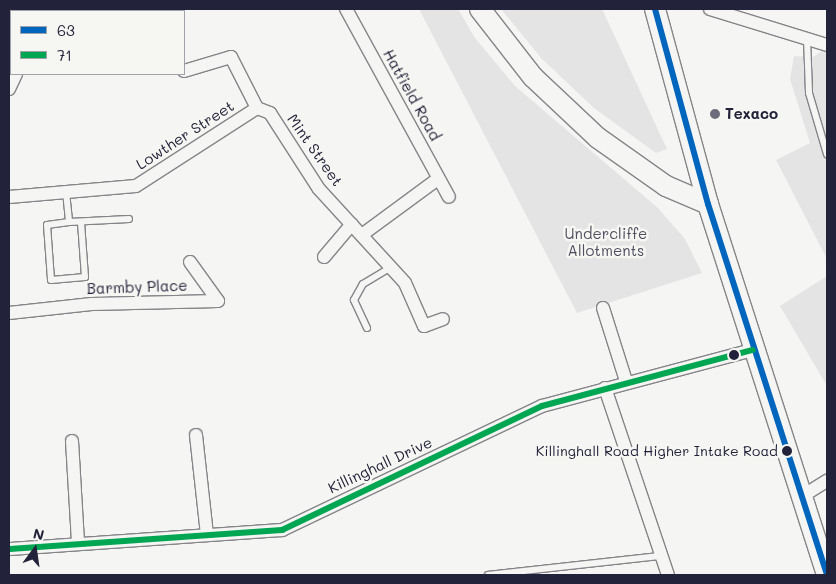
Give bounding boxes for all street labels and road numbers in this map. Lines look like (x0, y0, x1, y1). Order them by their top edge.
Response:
street label: Hatfield Road (379, 46, 445, 144)
street label: Lowther Street (133, 97, 237, 173)
street label: Mint Street (284, 110, 346, 190)
street label: Barmby Place (86, 276, 188, 298)
street label: Killinghall Drive (325, 433, 435, 497)

